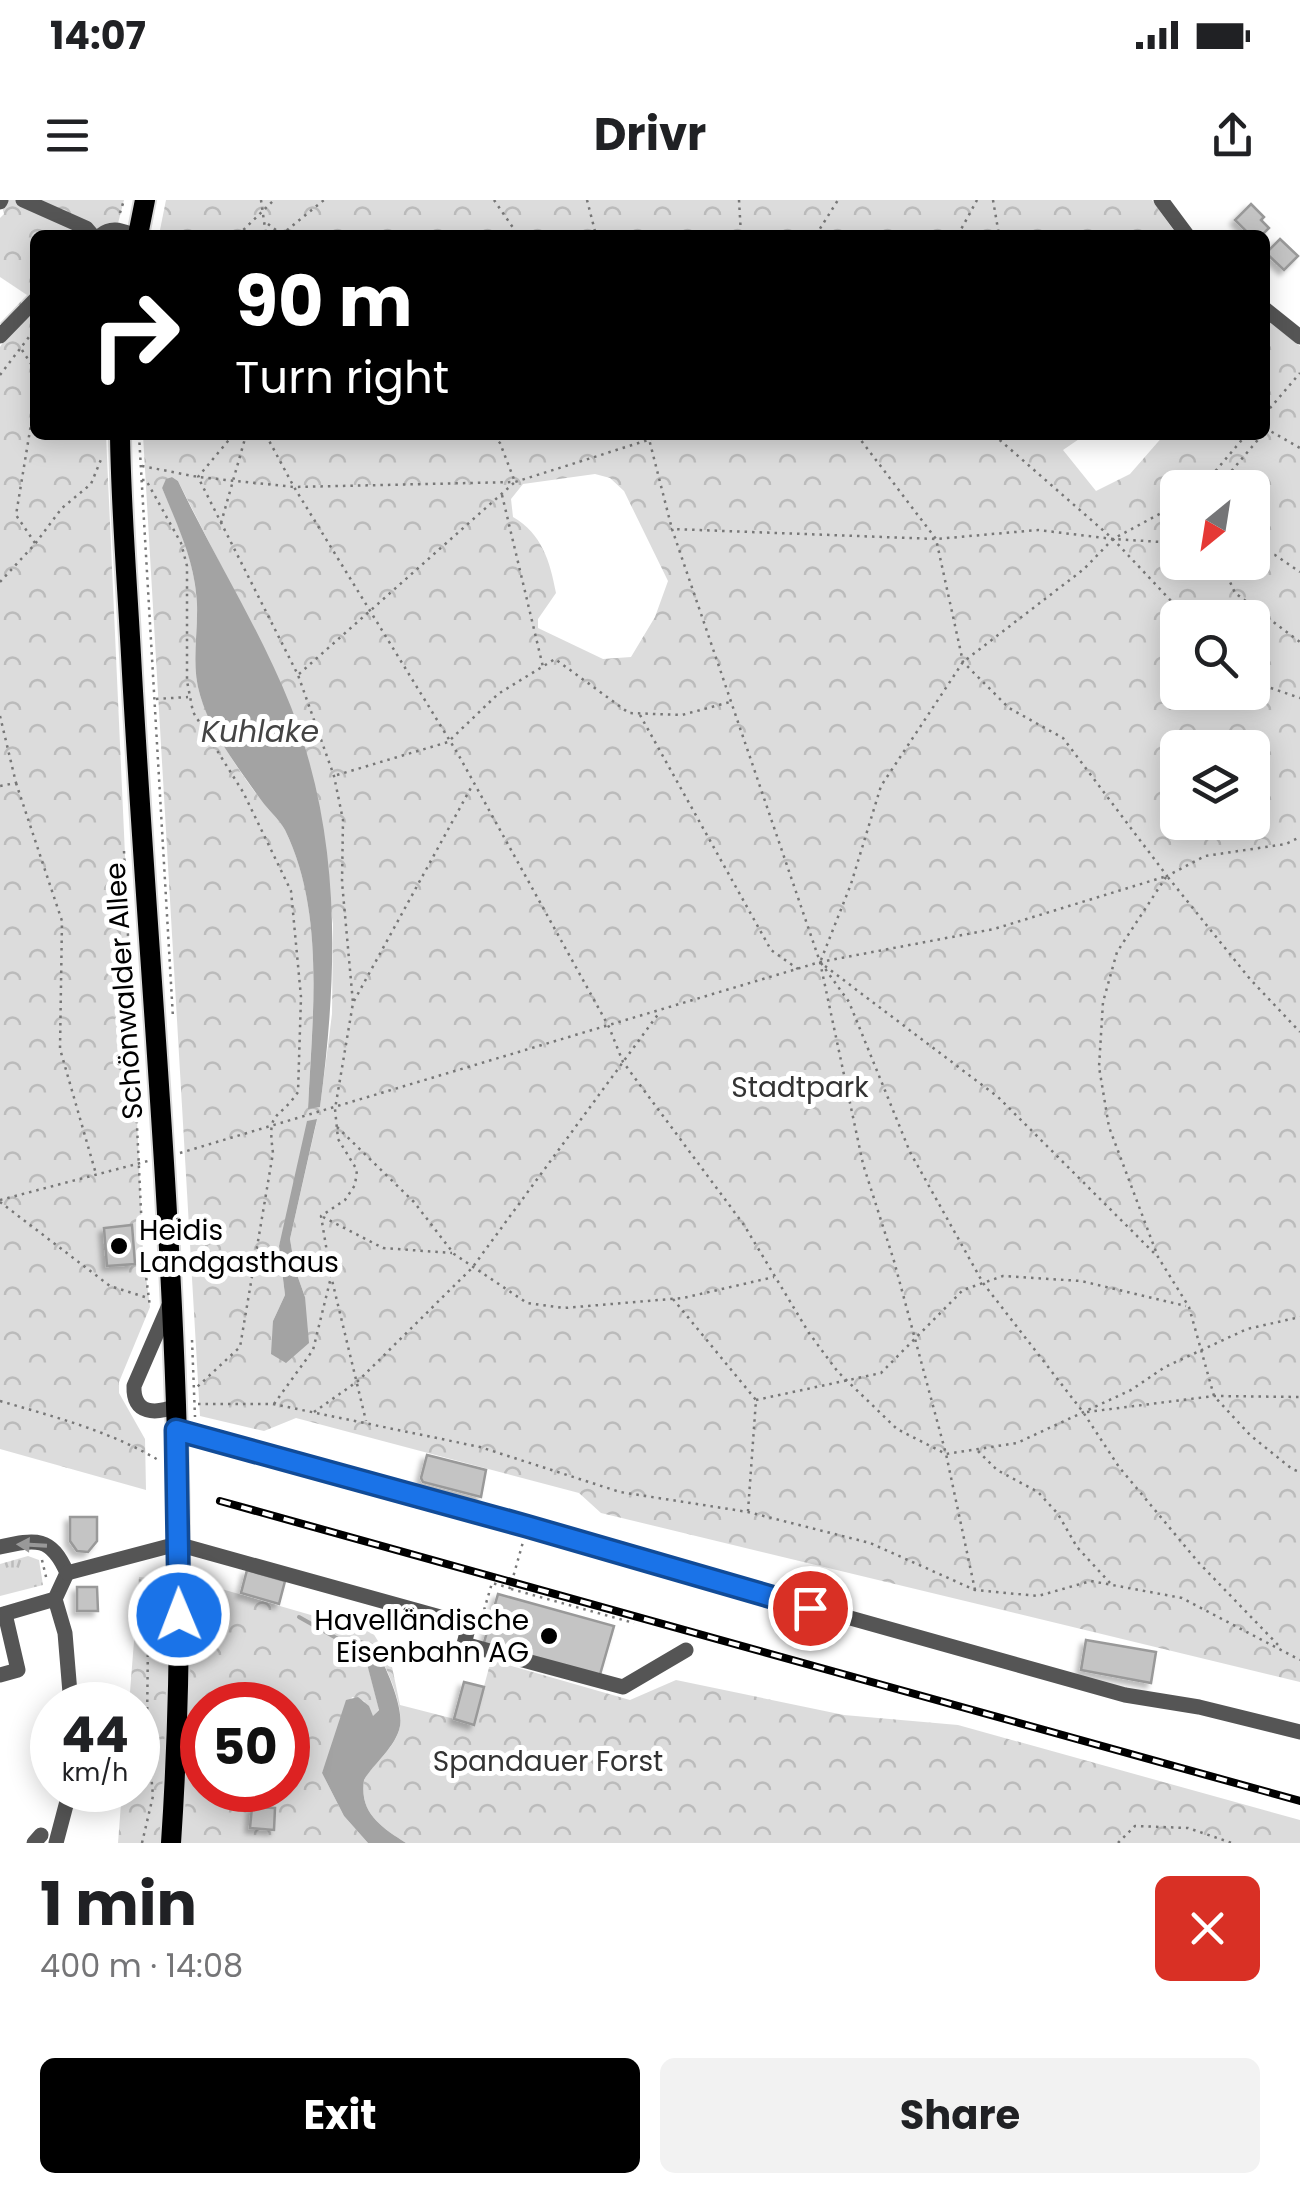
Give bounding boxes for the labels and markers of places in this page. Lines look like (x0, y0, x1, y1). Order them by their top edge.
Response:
place label: Heidis Landgasthaus (139, 1211, 339, 1282)
marker: Heidis Landgasthaus (108, 1235, 130, 1257)
pin (768, 1566, 853, 1651)
place label: Havelländische Eisenbahn AG (314, 1601, 529, 1672)
marker: Havelländische Eisenbahn AG (538, 1625, 560, 1647)

